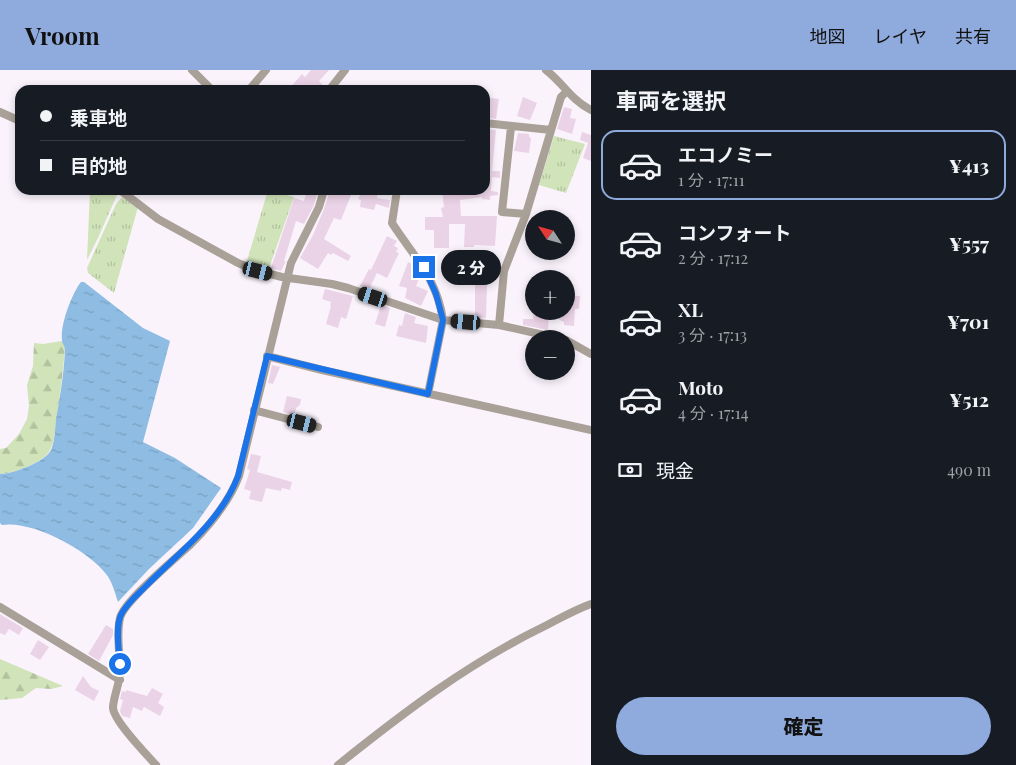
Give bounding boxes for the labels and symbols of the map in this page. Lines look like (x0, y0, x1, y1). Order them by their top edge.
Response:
north arrow (525, 210, 575, 260)
callout: 2 分 (442, 250, 502, 284)
route end (413, 256, 435, 278)
car (241, 260, 274, 282)
car (356, 285, 389, 309)
car (450, 313, 481, 331)
car (285, 412, 318, 434)
route start (109, 653, 131, 675)

